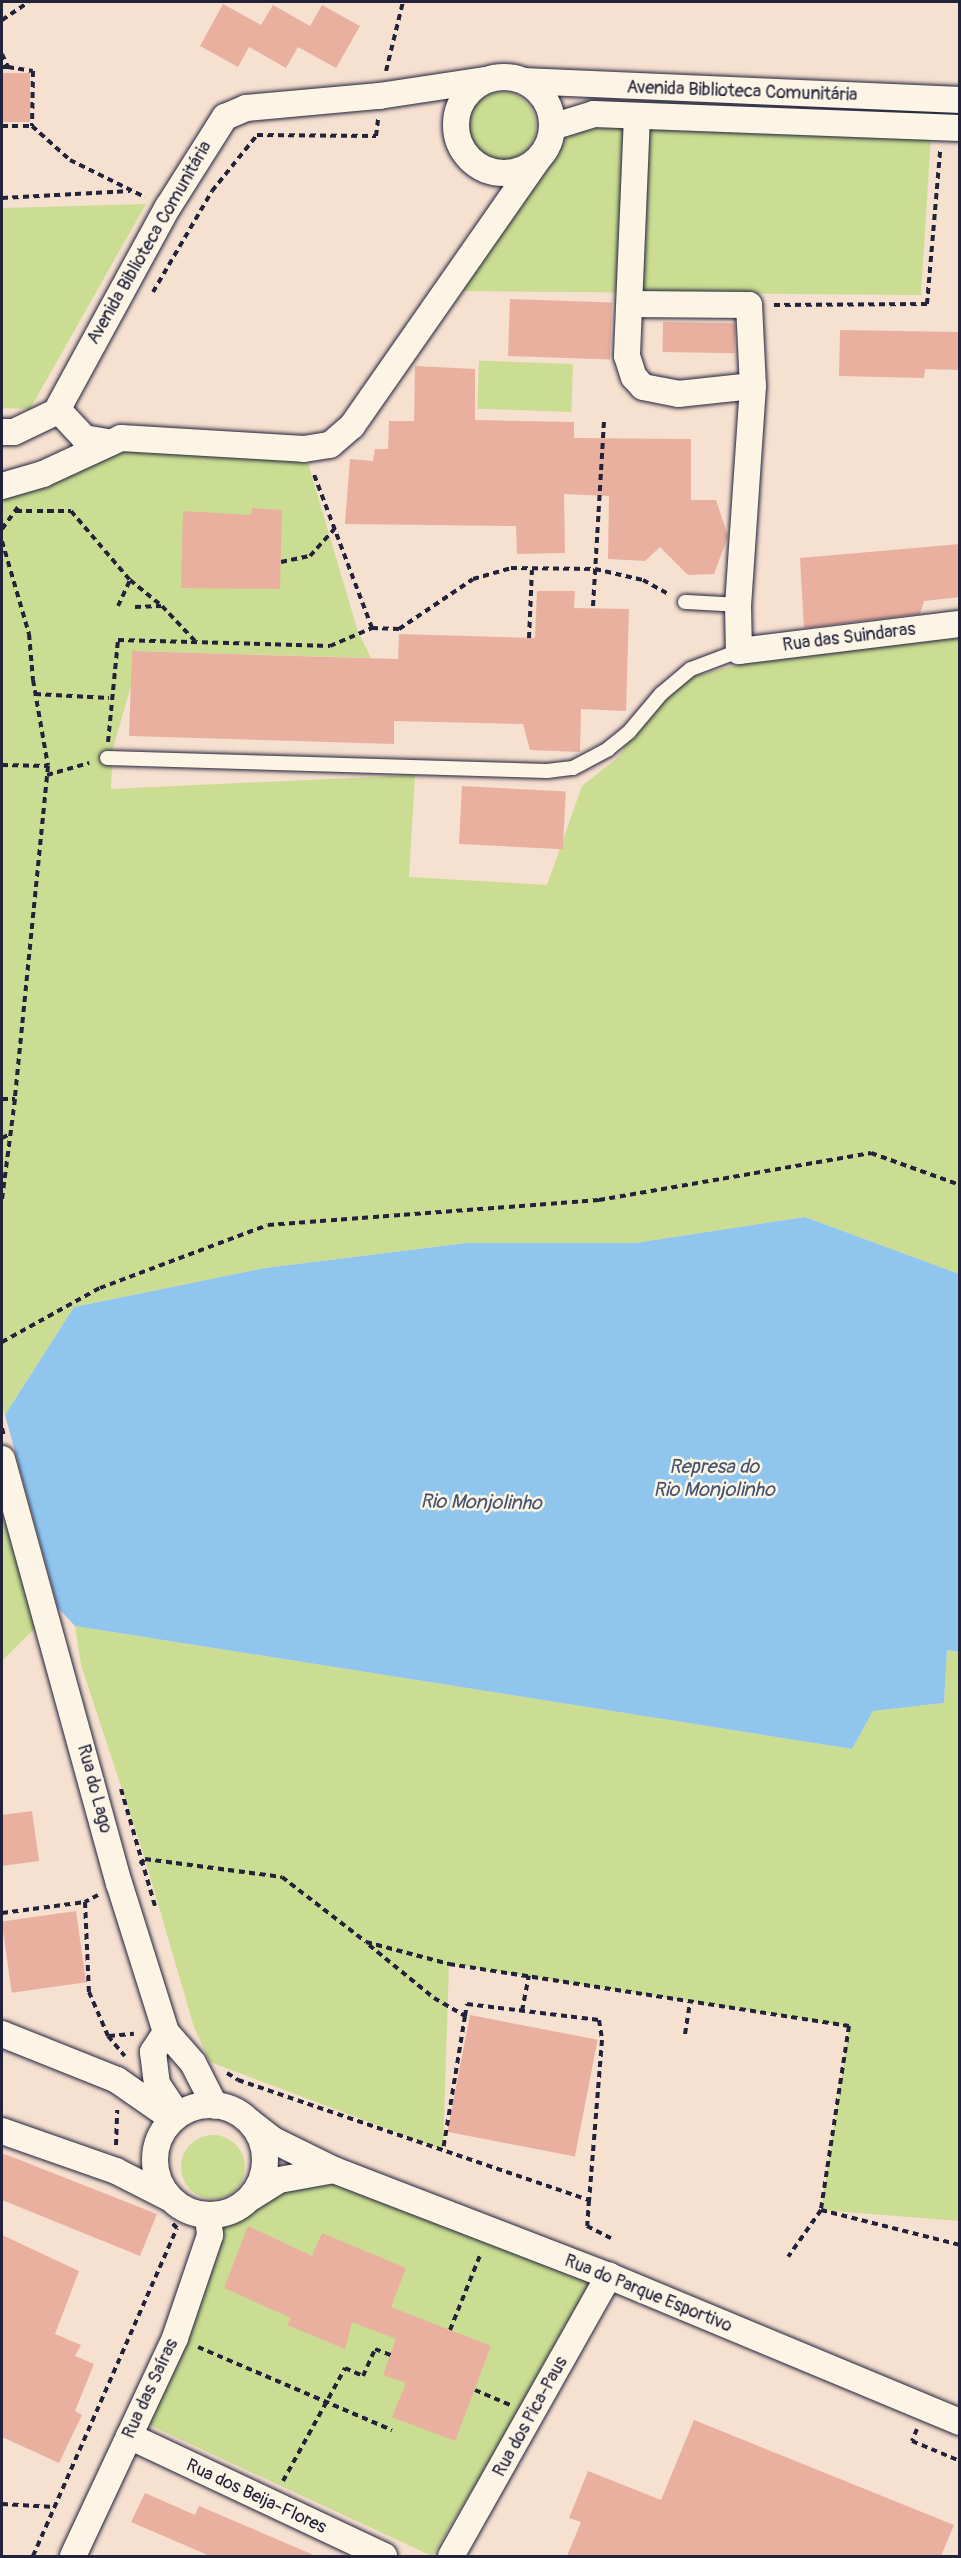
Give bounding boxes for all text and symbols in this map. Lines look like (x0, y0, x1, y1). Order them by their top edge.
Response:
street label: Avenida Biblioteca Comunitária (626, 77, 858, 107)
street label: Avenida Biblioteca Comunitária (83, 138, 217, 348)
street label: Rua das Suindaras (781, 619, 917, 657)
water label: Represa do Rio Monjolinho (653, 1455, 775, 1502)
water label: Rio Monjolinho (420, 1489, 542, 1515)
street label: Rua do Lago (72, 1742, 116, 1836)
street label: Rua do Parque Esportivo (561, 2250, 735, 2338)
street label: Rua das Saíras (118, 2336, 184, 2442)
street label: Rua dos Pica-Paus (489, 2353, 573, 2481)
street label: Rua dos Beija-Flores (182, 2455, 330, 2539)

